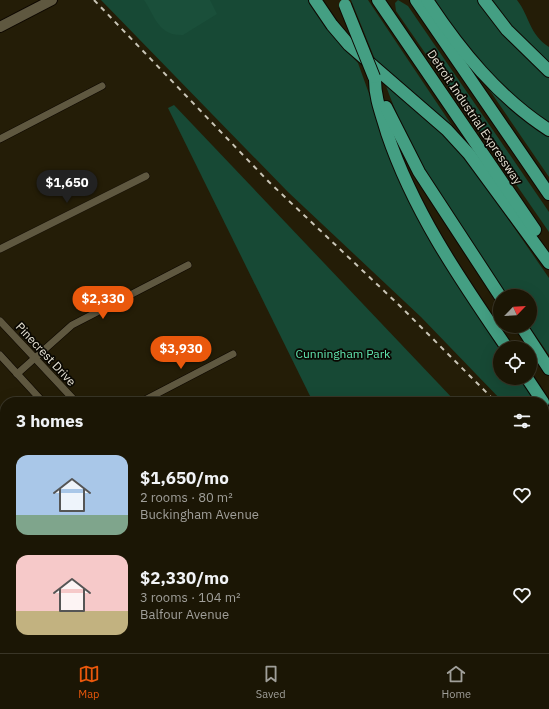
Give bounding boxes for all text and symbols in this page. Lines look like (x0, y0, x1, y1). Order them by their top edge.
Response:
street label: Detroit Industrial Expressway (424, 47, 526, 187)
pin: $1,650 (34, 170, 100, 204)
text: $1,650 (45, 174, 89, 191)
pin: $2,330 (70, 286, 136, 320)
north arrow (493, 289, 537, 333)
map controls (493, 289, 537, 385)
text: $2,330 (81, 290, 125, 307)
street label: Pinecrest Drive (13, 319, 79, 389)
pin: $3,930 (148, 336, 214, 370)
text: $3,930 (159, 340, 203, 357)
button: locate (493, 341, 537, 385)
park label: Cunningham Park (296, 346, 391, 361)
text: 3 homes (16, 410, 83, 432)
icon: filters (511, 410, 533, 432)
text: $1,650/mo (140, 467, 229, 489)
icon: home (48, 471, 96, 519)
icon: heart (511, 484, 533, 506)
text: 2 rooms · 80 m² (140, 489, 233, 506)
text: Buckingham Avenue (140, 506, 259, 523)
text: $2,330/mo (140, 567, 229, 589)
icon: home (48, 571, 96, 619)
icon: heart (511, 584, 533, 606)
text: 3 rooms · 104 m² (140, 589, 241, 606)
text: Balfour Avenue (140, 606, 229, 623)
tab: Map (78, 663, 100, 701)
tab: Saved (256, 663, 286, 701)
tab: Home (441, 663, 471, 701)

